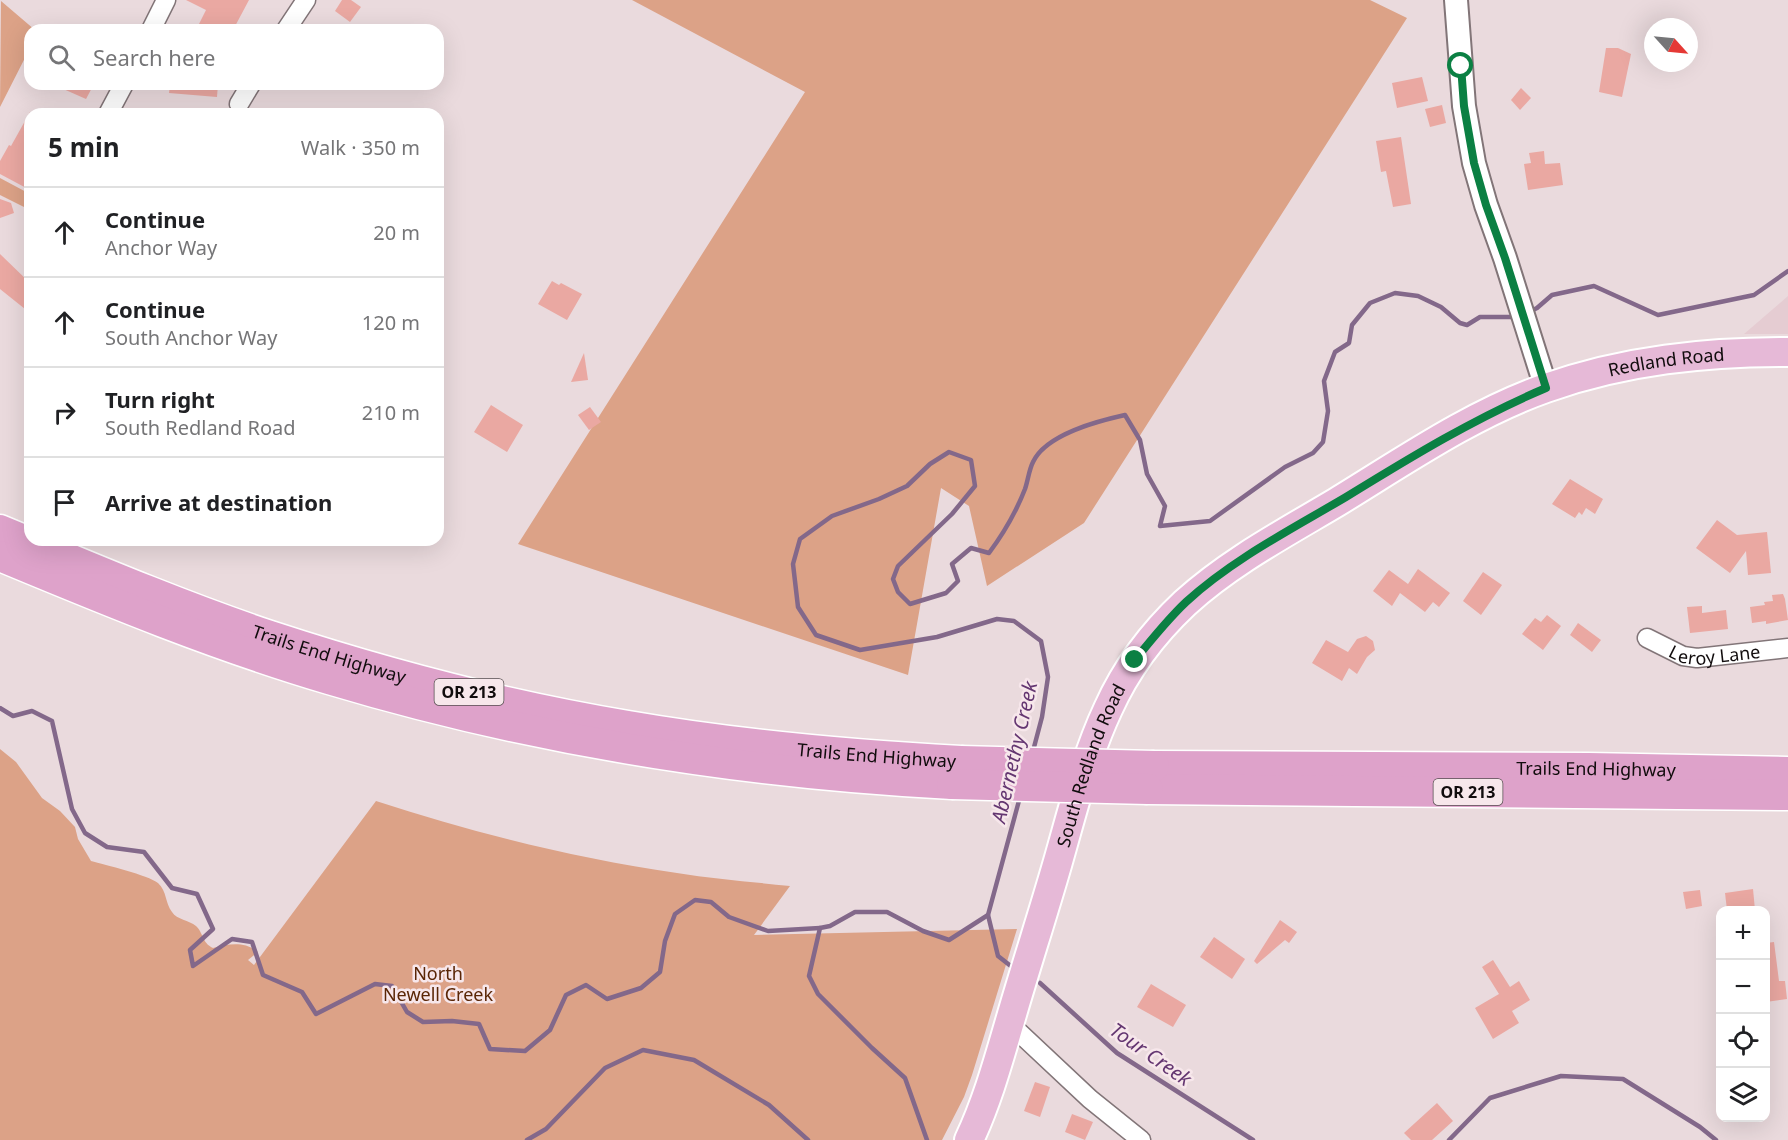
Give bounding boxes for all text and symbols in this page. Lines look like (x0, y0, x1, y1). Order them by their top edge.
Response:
north arrow (1644, 18, 1698, 72)
search box (24, 24, 444, 90)
icon: search (45, 41, 78, 74)
text: Search here (93, 42, 215, 72)
route start (1447, 52, 1473, 78)
text: 5 min (48, 129, 120, 165)
text: Walk · 350 m (301, 134, 420, 161)
text: Continue (105, 204, 205, 234)
icon: ahead (48, 216, 81, 249)
text: 20 m (373, 219, 420, 246)
text: Anchor Way (105, 234, 217, 261)
text: Continue (105, 294, 205, 324)
icon: ahead (48, 306, 81, 339)
text: 120 m (362, 309, 420, 336)
text: South Anchor Way (105, 324, 278, 351)
street label: Redland Road (1606, 342, 1725, 382)
text: Turn right (105, 384, 215, 414)
icon: right (48, 396, 81, 429)
text: 210 m (362, 399, 420, 426)
text: South Redland Road (105, 414, 296, 441)
icon: arrive (48, 486, 81, 519)
text: Arrive at destination (105, 487, 332, 517)
street label: Trails End Highway (249, 619, 410, 689)
street label: Leroy Lane (1665, 639, 1761, 670)
route end (1121, 646, 1147, 672)
water label: Abernethy Creek (984, 678, 1044, 827)
road number: OR 213 (434, 679, 504, 705)
street label: South Redland Road (1051, 680, 1130, 850)
street label: Trails End Highway (796, 737, 958, 773)
street label: Trails End Highway (1516, 756, 1677, 782)
road number: OR 213 (1434, 779, 1502, 805)
map controls (1716, 906, 1770, 1122)
button: + (1716, 906, 1770, 960)
button: − (1716, 960, 1770, 1014)
park label: North Newell Creek (383, 961, 493, 1006)
button: locate (1716, 1014, 1770, 1068)
water label: Tour Creek (1105, 1016, 1198, 1093)
button: layers (1716, 1068, 1770, 1122)

